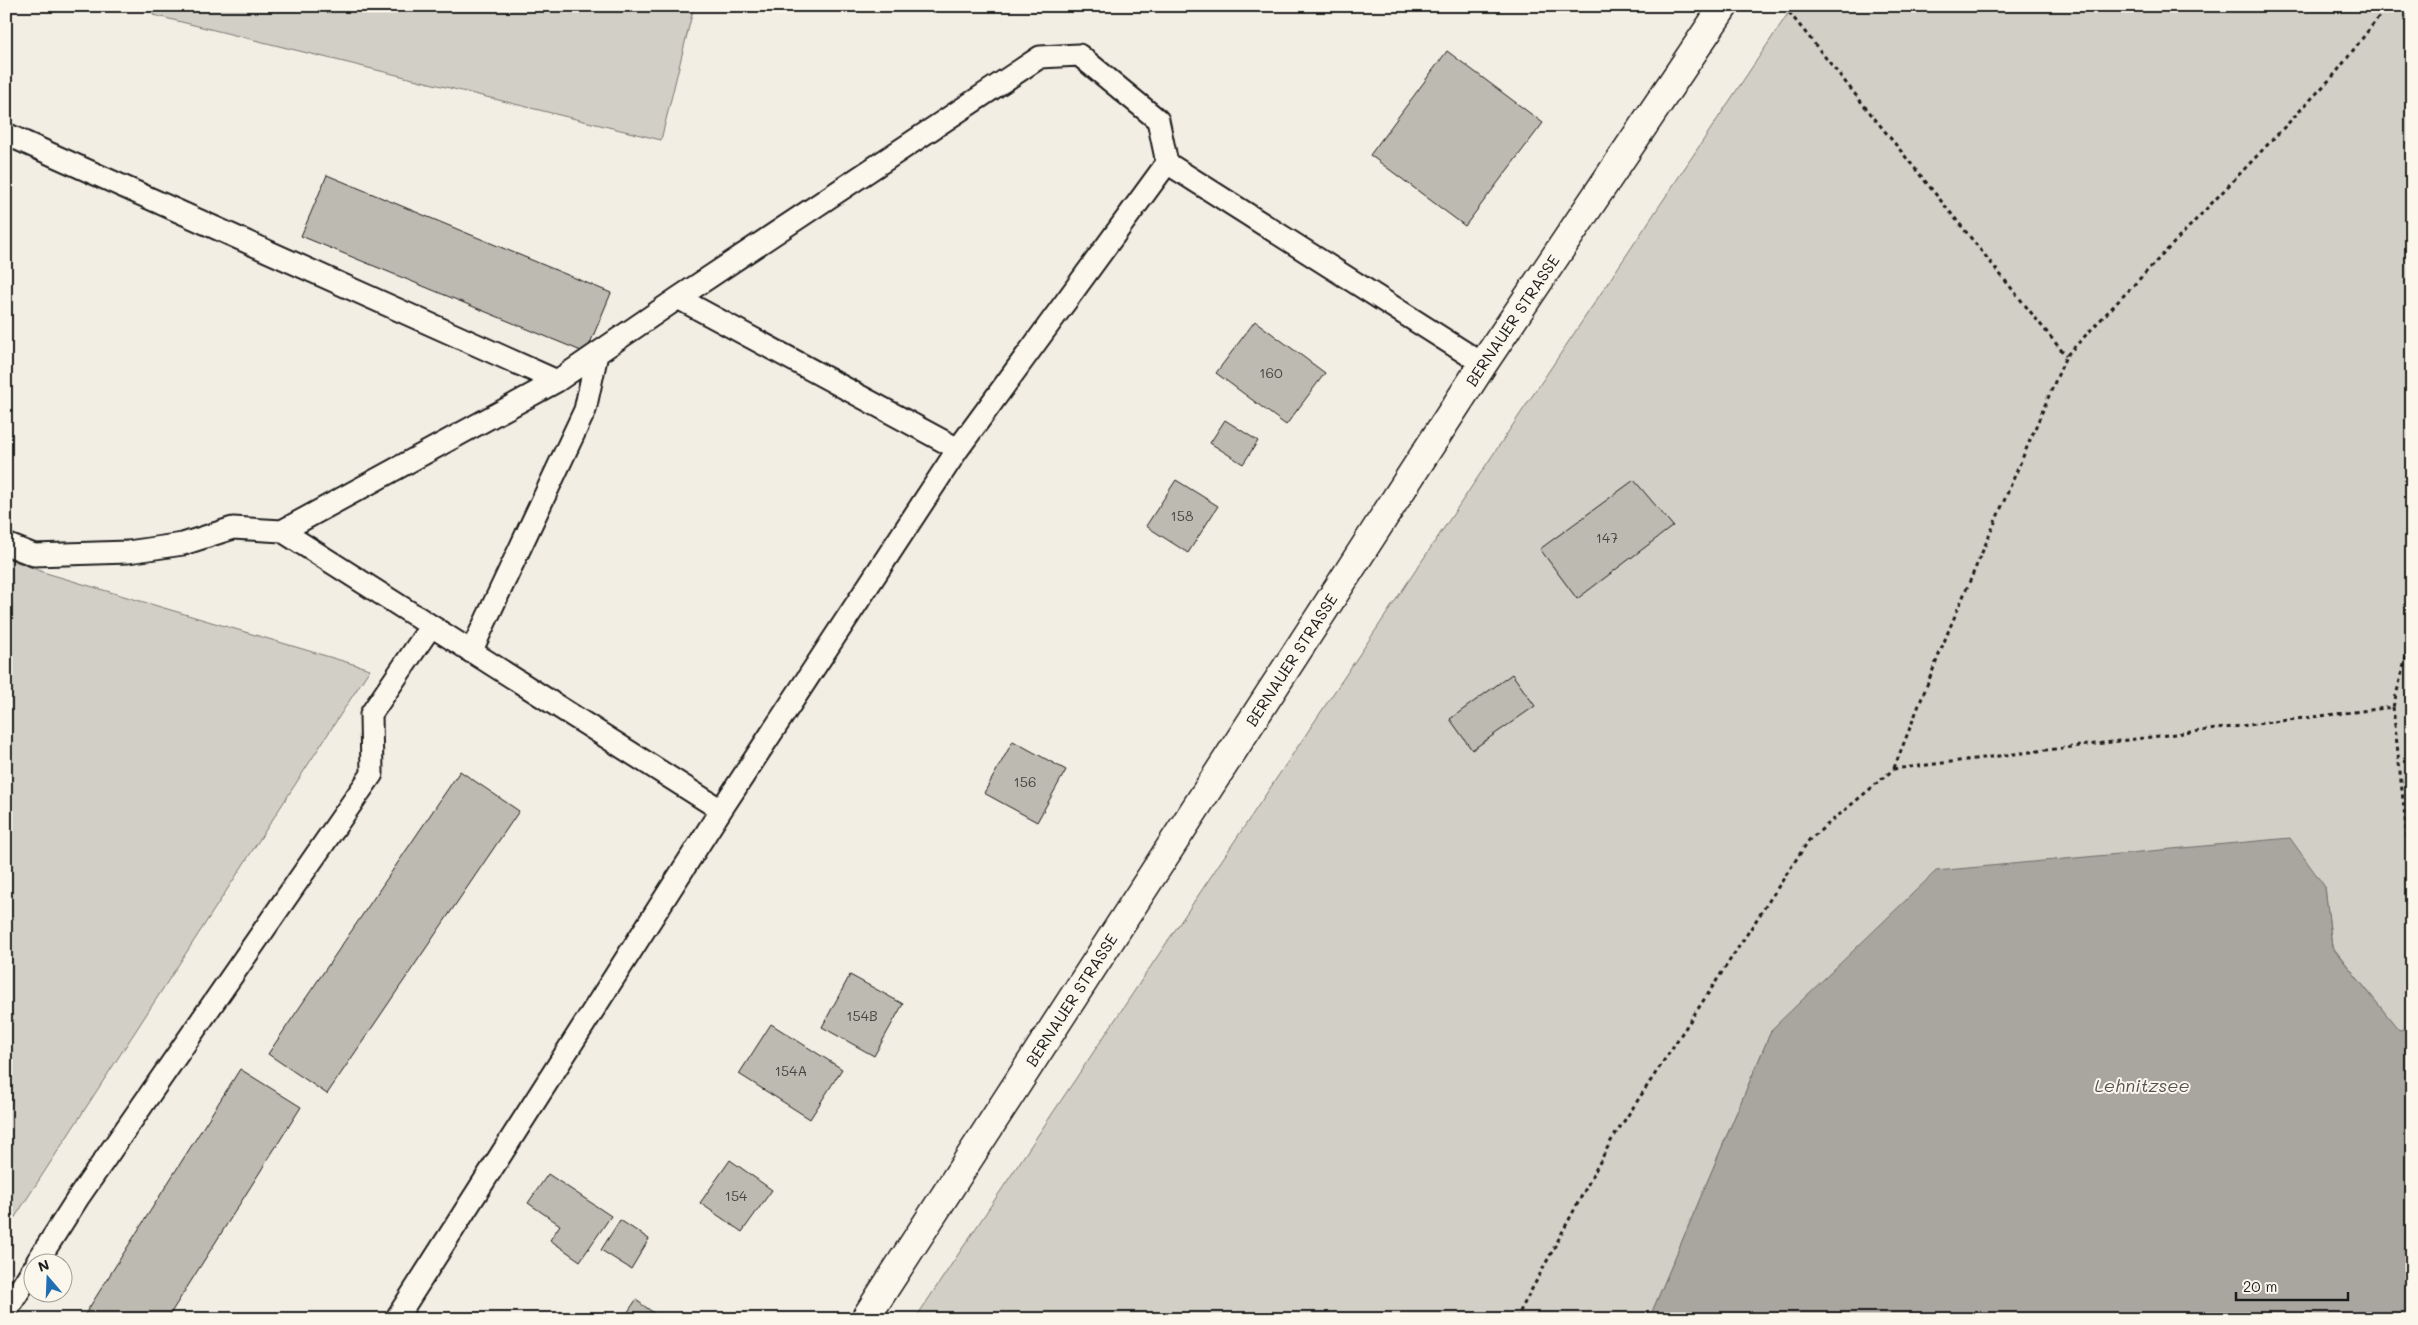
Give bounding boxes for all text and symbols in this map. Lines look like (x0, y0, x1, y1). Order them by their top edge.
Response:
street label: BERNAUER STRASSE (1460, 250, 1564, 390)
house number: 160 (1259, 363, 1283, 382)
house number: 158 (1171, 506, 1193, 525)
house number: 147 (1596, 528, 1618, 547)
street label: BERNAUER STRASSE (1240, 589, 1342, 730)
house number: 156 (1014, 772, 1036, 791)
street label: BERNAUER STRASSE (1020, 929, 1122, 1070)
house number: 154B (846, 1006, 878, 1025)
house number: 154A (775, 1061, 807, 1080)
water label: Lehnitzsee (2094, 1073, 2190, 1097)
house number: 154 (725, 1186, 748, 1205)
north arrow (22, 1252, 72, 1302)
text: N (35, 1255, 52, 1276)
scale bar (2236, 1270, 2348, 1302)
text: 20 m (2243, 1276, 2277, 1296)

